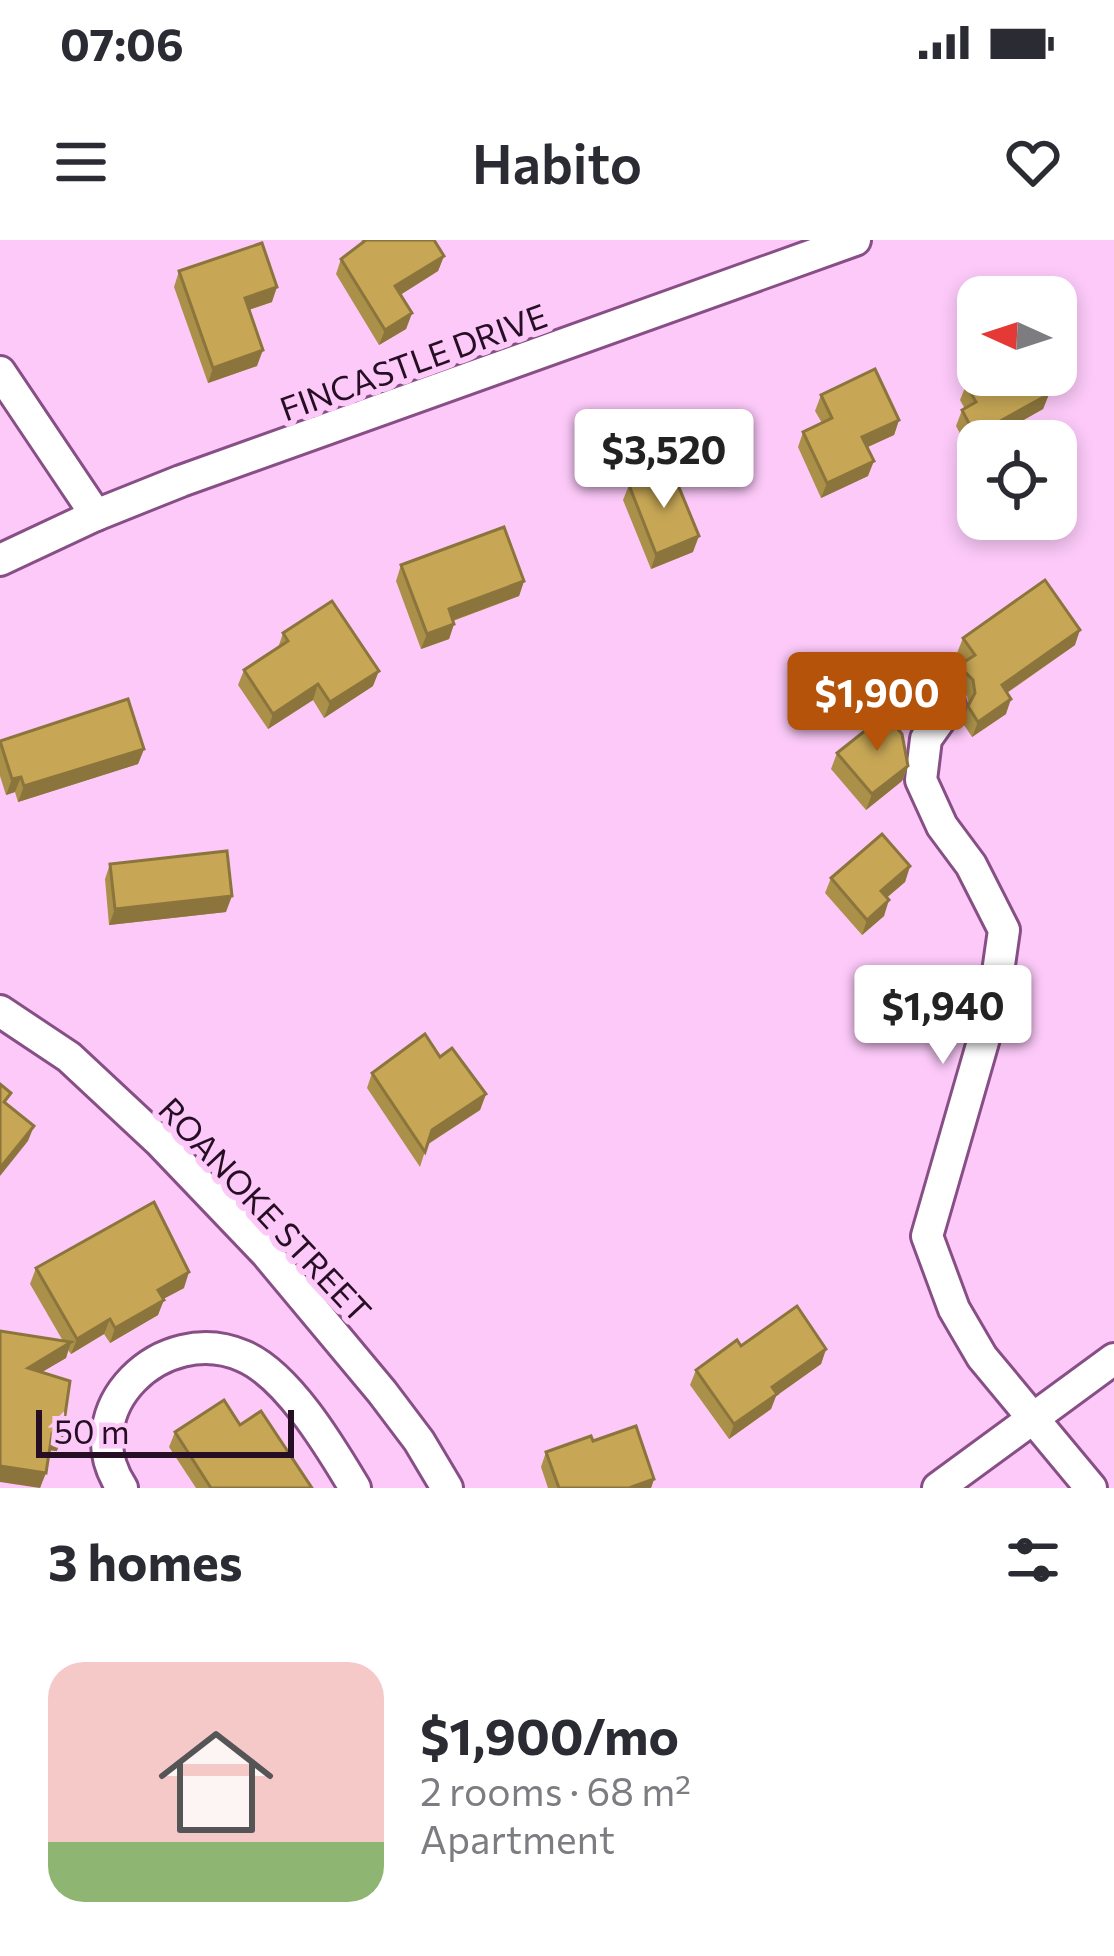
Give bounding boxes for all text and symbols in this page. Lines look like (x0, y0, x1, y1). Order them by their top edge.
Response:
text: 07:06 (60, 15, 184, 70)
icon: menu (48, 129, 114, 195)
text: Habito (472, 129, 642, 195)
icon: heart (1000, 129, 1066, 195)
north arrow (957, 276, 1077, 396)
map controls (957, 276, 1077, 540)
street label: FINCASTLE DRIVE (274, 294, 552, 428)
pin: $3,520 (566, 409, 762, 511)
button: locate (957, 420, 1077, 540)
text: $3,520 (602, 424, 726, 472)
pin: $1,900 (779, 652, 975, 754)
text: $1,900 (814, 667, 940, 715)
pin: $1,940 (845, 965, 1041, 1067)
text: $1,940 (881, 980, 1005, 1028)
street label: ROANOKE STREET (151, 1088, 381, 1330)
scale bar (36, 1404, 294, 1457)
text: 50 m (54, 1410, 130, 1451)
icon: filters (1000, 1527, 1066, 1593)
text: 3 homes (48, 1529, 243, 1592)
text: $1,900/mo (420, 1703, 679, 1766)
icon: home (144, 1710, 288, 1854)
text: 2 rooms · 68 m² (420, 1766, 691, 1814)
text: Apartment (420, 1814, 615, 1862)

